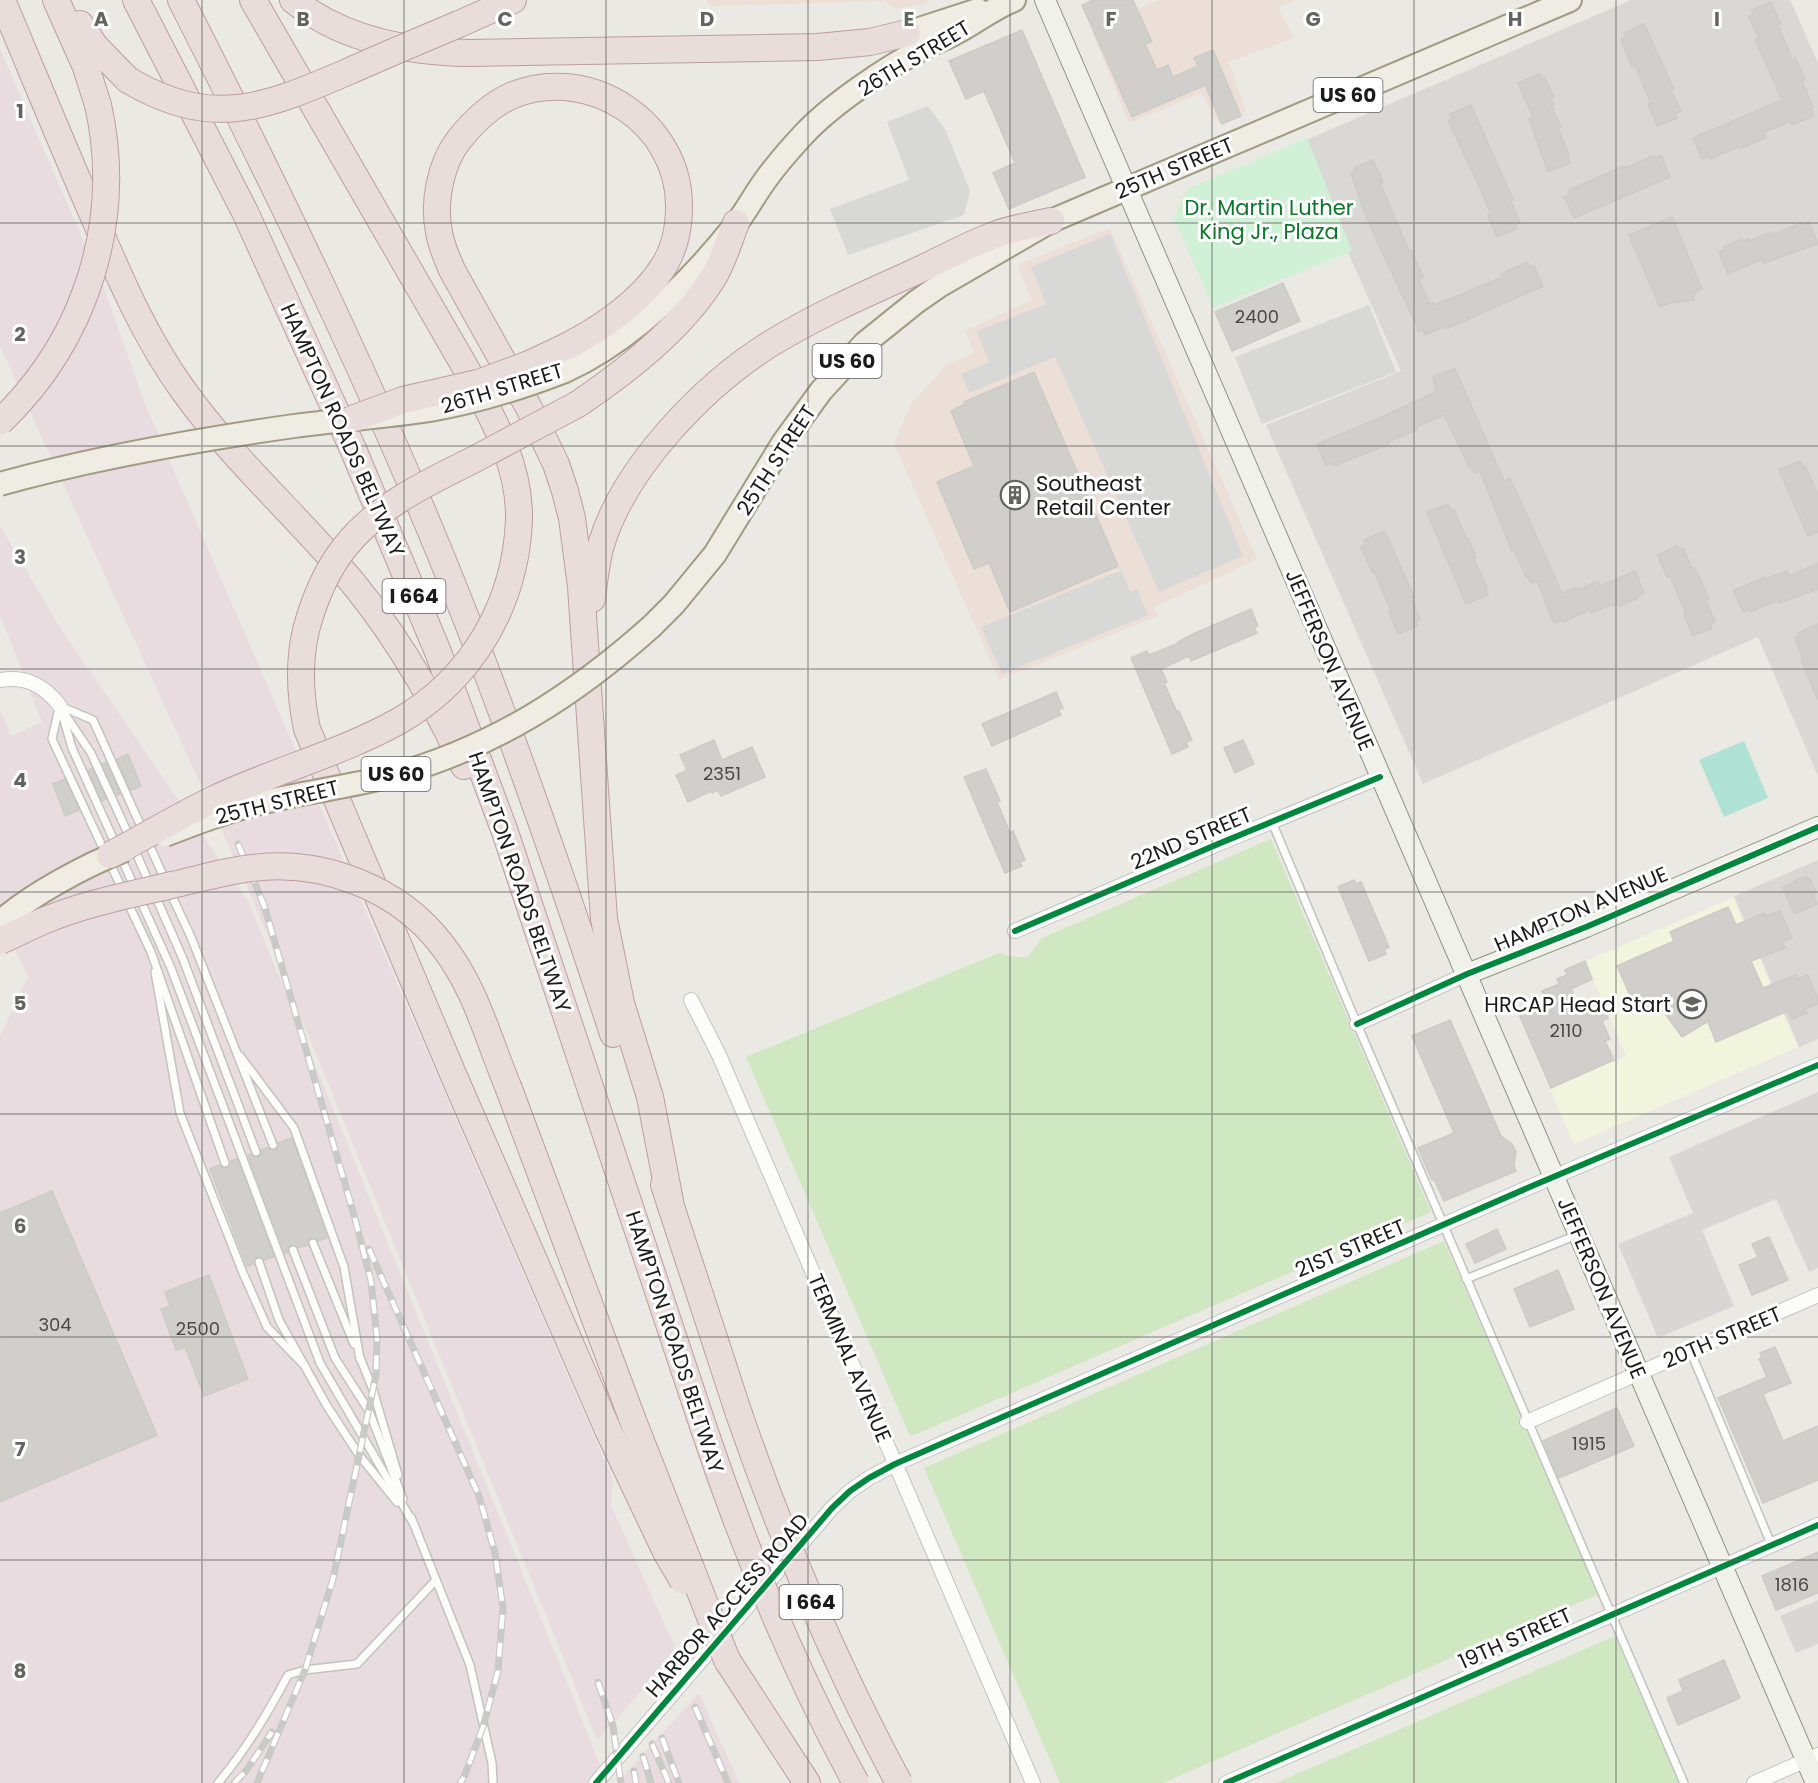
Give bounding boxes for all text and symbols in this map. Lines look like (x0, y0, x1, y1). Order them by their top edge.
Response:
text: A (94, 5, 109, 33)
text: B (296, 5, 310, 33)
text: C (497, 5, 513, 33)
text: D (700, 5, 714, 33)
text: F (1106, 5, 1117, 33)
text: G (1305, 5, 1321, 33)
text: H (1508, 5, 1522, 33)
text: I (1714, 5, 1720, 33)
street label: 26TH STREET (853, 15, 975, 101)
road number: US 60 (1314, 78, 1382, 112)
text: 1 (16, 97, 24, 125)
street label: 25TH STREET (1110, 130, 1238, 206)
park label: Dr. Martin Luther King Jr., Plaza (1184, 193, 1354, 246)
street label: HAMPTON ROADS BELTWAY (274, 299, 412, 561)
house number: 2400 (1235, 304, 1279, 329)
text: 2 (14, 320, 26, 348)
road number: US 60 (812, 344, 882, 378)
street label: 26TH STREET (437, 356, 567, 420)
street label: 25TH STREET (729, 399, 823, 521)
place label: Southeast Retail Center (1036, 469, 1171, 522)
building icon: Southeast Retail Center (999, 479, 1031, 511)
text: 3 (14, 543, 26, 571)
street label: JEFFERSON AVENUE (1279, 565, 1381, 755)
road number: I 664 (382, 579, 446, 613)
street label: HAMPTON ROADS BELTWAY (462, 748, 578, 1016)
road number: US 60 (362, 757, 430, 791)
house number: 2351 (703, 761, 741, 786)
text: 4 (13, 766, 27, 794)
street label: 25TH STREET (212, 773, 342, 831)
street label: 22ND STREET (1126, 800, 1256, 876)
street label: HAMPTON AVENUE (1490, 859, 1672, 959)
school or university icon: HRCAP Head Start (1676, 988, 1708, 1020)
text: 5 (14, 989, 27, 1017)
place label: HRCAP Head Start (1484, 990, 1671, 1019)
house number: 2110 (1549, 1018, 1583, 1043)
street label: JEFFERSON AVENUE (1551, 1193, 1653, 1383)
street label: HAMPTON ROADS BELTWAY (619, 1207, 731, 1477)
text: 6 (14, 1212, 26, 1240)
street label: 21ST STREET (1290, 1212, 1410, 1284)
street label: TERMINAL AVENUE (801, 1269, 899, 1447)
street label: 20TH STREET (1658, 1299, 1786, 1375)
house number: 304 (38, 1312, 72, 1337)
house number: 2500 (176, 1316, 220, 1341)
house number: 1915 (1572, 1431, 1606, 1456)
text: 7 (15, 1435, 26, 1463)
street label: HARBOR ACCESS ROAD (639, 1507, 815, 1703)
house number: 1816 (1775, 1572, 1809, 1597)
road number: I 664 (780, 1585, 842, 1619)
street label: 19TH STREET (1454, 1600, 1576, 1676)
text: 8 (14, 1657, 26, 1685)

